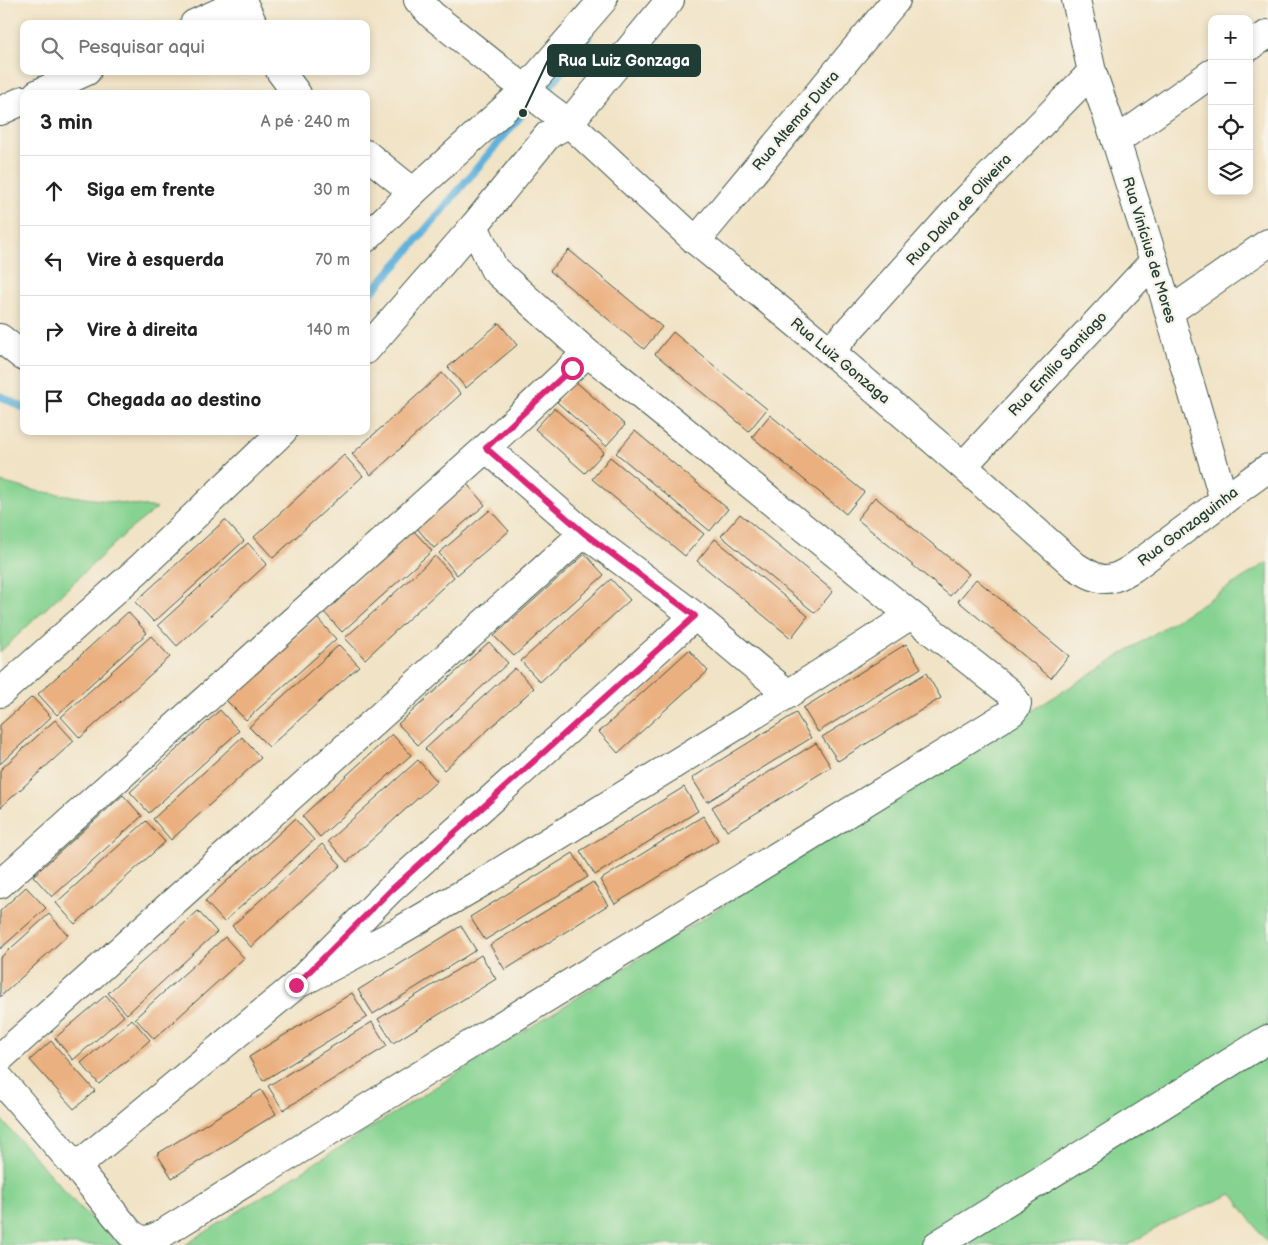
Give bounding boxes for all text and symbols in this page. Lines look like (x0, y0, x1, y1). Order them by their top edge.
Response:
map controls (1208, 15, 1253, 195)
button: + (1208, 15, 1253, 60)
search box (20, 20, 370, 75)
icon: search (38, 34, 66, 62)
text: Pesquisar aqui (78, 36, 205, 59)
callout: Rua Luiz Gonzaga (548, 45, 700, 76)
text: Rua Luiz Gonzaga (558, 52, 690, 71)
button: − (1208, 60, 1253, 105)
street label: Rua Altemar Dutra (749, 67, 843, 175)
button: locate (1208, 105, 1253, 150)
text: 3 min (40, 110, 93, 135)
text: A pé · 240 m (261, 113, 350, 132)
street label: Rua Dalva de Oliveira (902, 150, 1016, 270)
button: layers (1208, 150, 1253, 195)
street label: Rua Vinícius de Mores (1118, 175, 1180, 326)
icon: ahead (40, 177, 68, 205)
text: Siga em frente (87, 179, 215, 202)
text: 30 m (313, 181, 350, 200)
icon: left (40, 247, 68, 275)
text: Vire à esquerda (87, 249, 224, 272)
text: 70 m (315, 251, 350, 270)
street label: Rua Emílio Santiago (1005, 308, 1111, 420)
street label: Rua Luiz Gonzaga (786, 314, 894, 408)
icon: right (40, 317, 68, 345)
text: Vire à direita (87, 319, 198, 342)
text: 140 m (307, 321, 350, 340)
route start (561, 357, 584, 380)
icon: arrive (40, 387, 68, 415)
text: Chegada ao destino (87, 389, 261, 412)
street label: Rua Gonzaguinha (1134, 483, 1242, 571)
route end (285, 974, 308, 997)

